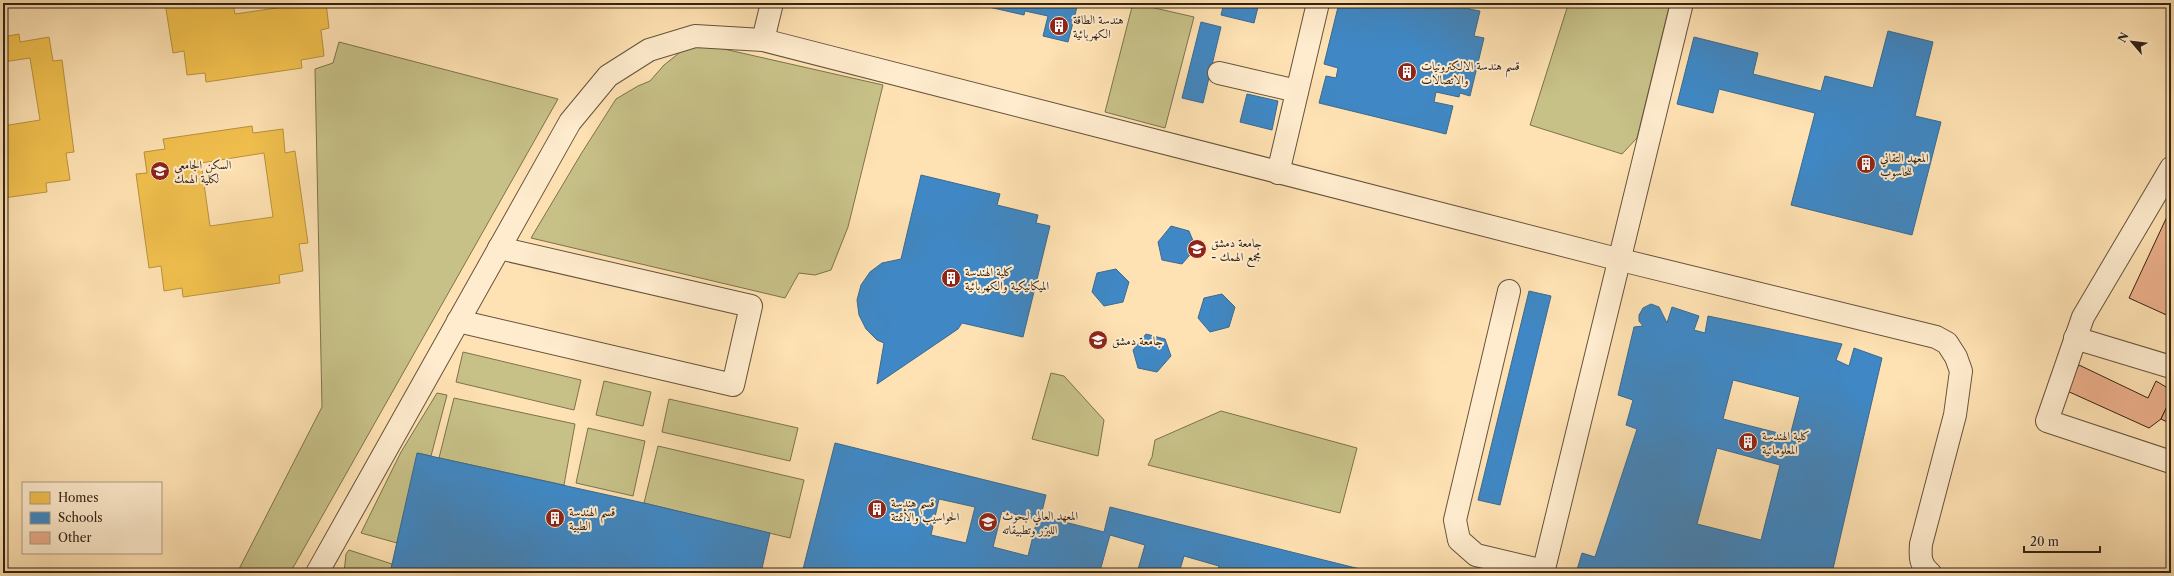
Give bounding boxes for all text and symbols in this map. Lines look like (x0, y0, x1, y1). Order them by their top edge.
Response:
place label: هندسة الطاقة الكهربائية (1073, 12, 1124, 42)
building icon: هندسة الطاقة الكهربائية (1048, 15, 1070, 37)
north arrow (2112, 22, 2152, 62)
text: N (2115, 29, 2132, 45)
place label: قسم هندسة الالكترونيات والاتصالات (1421, 58, 1520, 88)
building icon: قسم هندسة الالكترونيات والاتصالات (1396, 61, 1418, 83)
place label: المعهد التقاني للحاسوب (1880, 150, 1929, 180)
building icon: المعهد التقاني للحاسوب (1855, 153, 1877, 175)
place label: السكن الجامعي لكلية الهمك (174, 157, 232, 186)
school or university icon: السكن الجامعي لكلية الهمك (149, 160, 171, 182)
place label: جامعة دمشق - مجمع الهمك (1211, 235, 1262, 268)
school or university icon: جامعة دمشق - مجمع الهمك (1186, 238, 1208, 260)
place label: كلية الهندسة الميكانيكية والكهربائية (965, 264, 1049, 294)
building icon: كلية الهندسة الميكانيكية والكهربائية (940, 267, 962, 289)
school or university icon: جامعة دمشق (1087, 329, 1109, 351)
place label: جامعة دمشق (1112, 333, 1163, 349)
place label: كلية الهندسة المعلوماتية (1762, 428, 1810, 457)
building icon: كلية الهندسة المعلوماتية (1737, 431, 1759, 453)
legend (22, 482, 162, 554)
text: Homes (58, 490, 98, 505)
place label: قسم هندسة الحواسيب والأتمتة (891, 495, 960, 525)
building icon: قسم هندسة الحواسيب والأتمتة (866, 498, 888, 520)
place label: قسم الهندسة الطبية (569, 504, 615, 533)
building icon: قسم الهندسة الطبية (544, 507, 566, 529)
place label: المعهد العالي لبحوث الليزر وتطبيقاته (1002, 508, 1078, 538)
text: Schools (58, 510, 103, 525)
school or university icon: المعهد العالي لبحوث الليزر وتطبيقاته (977, 511, 999, 533)
scale bar (2024, 528, 2100, 554)
text: Other (58, 530, 92, 545)
text: 20 m (2030, 534, 2059, 549)

